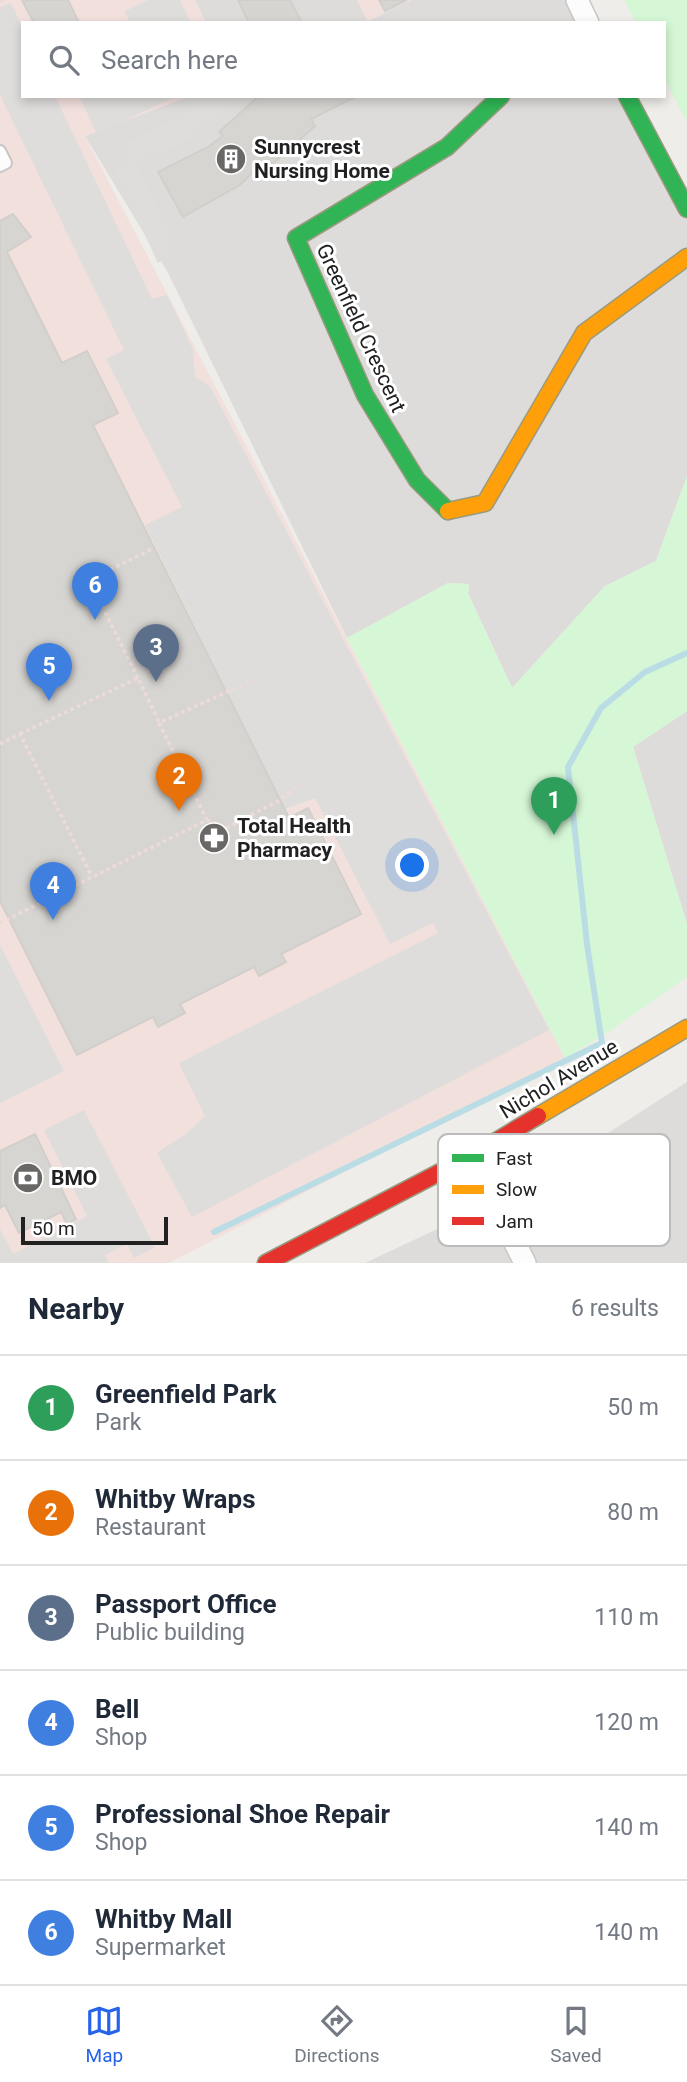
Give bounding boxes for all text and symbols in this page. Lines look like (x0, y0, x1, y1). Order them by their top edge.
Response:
search box (21, 21, 666, 98)
icon: search (45, 41, 83, 79)
text: Search here (101, 45, 238, 75)
place label: Sunnycrest Nursing Home (254, 135, 390, 183)
building icon: Sunnycrest Nursing Home (214, 142, 248, 176)
street label: Greenfield Crescent (311, 240, 411, 416)
pin: 6 (72, 562, 118, 620)
pin: 3 (133, 624, 179, 682)
pin: 5 (26, 643, 72, 701)
pin: 2 (156, 753, 202, 811)
pin: 1 (531, 777, 577, 835)
place label: Total Health Pharmacy (237, 814, 351, 862)
pharmacy icon: Total Health Pharmacy (197, 821, 231, 855)
your location (395, 848, 429, 882)
pin: 4 (30, 862, 76, 920)
street label: Nichol Avenue (496, 1034, 622, 1124)
legend (438, 1134, 670, 1246)
text: Fast (496, 1147, 533, 1170)
bank icon: BMO (11, 1161, 45, 1195)
place label: BMO (51, 1166, 97, 1190)
text: Slow (496, 1178, 537, 1201)
text: Jam (496, 1210, 533, 1233)
scale bar (21, 1214, 168, 1246)
text: 50 m (32, 1217, 75, 1240)
text: Nearby (28, 1291, 124, 1326)
text: 6 results (571, 1295, 659, 1322)
text: Greenfield Park (95, 1379, 276, 1409)
text: 1 (44, 1394, 58, 1421)
text: 50 m (607, 1394, 659, 1421)
text: Park (95, 1409, 141, 1436)
text: Whitby Wraps (95, 1484, 256, 1514)
text: 2 (44, 1499, 58, 1526)
text: 80 m (607, 1499, 659, 1526)
text: Restaurant (95, 1514, 206, 1541)
text: Passport Office (95, 1589, 277, 1619)
text: 3 (44, 1604, 58, 1631)
text: 110 m (594, 1604, 659, 1631)
text: Public building (95, 1619, 245, 1646)
text: Bell (95, 1694, 139, 1724)
text: 4 (44, 1709, 58, 1736)
text: 120 m (594, 1709, 659, 1736)
text: Shop (95, 1724, 147, 1751)
text: Professional Shoe Repair (95, 1799, 390, 1829)
text: 5 (44, 1814, 58, 1841)
text: 140 m (594, 1814, 659, 1841)
text: Shop (95, 1829, 147, 1856)
text: Whitby Mall (95, 1904, 232, 1934)
text: 6 (44, 1919, 58, 1946)
text: 140 m (594, 1919, 659, 1946)
text: Supermarket (95, 1934, 226, 1961)
tab: Map (85, 2002, 123, 2067)
tab: Directions (294, 2002, 379, 2067)
tab: Saved (550, 2002, 602, 2067)

